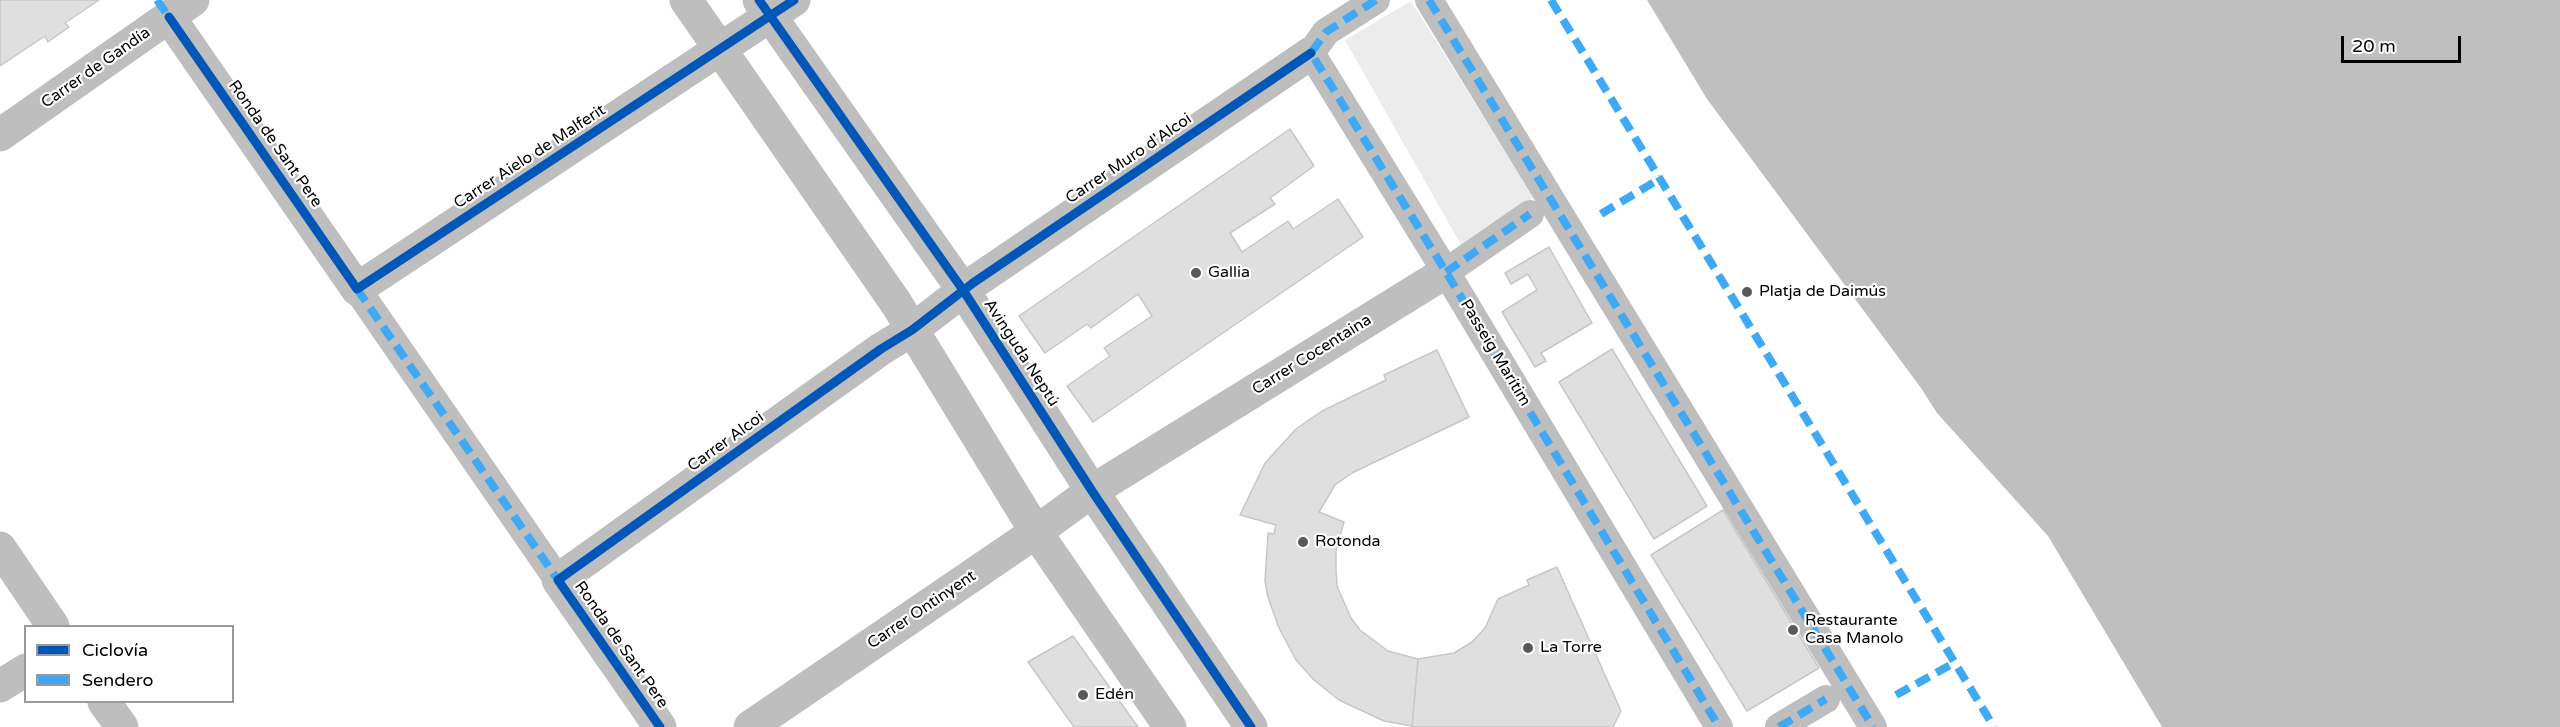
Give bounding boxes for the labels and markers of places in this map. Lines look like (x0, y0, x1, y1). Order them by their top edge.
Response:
place label: Gallia (1208, 263, 1250, 283)
marker: Gallia (1189, 266, 1203, 280)
place label: Platja de Daimús (1759, 282, 1886, 302)
marker: Platja de Daimús (1740, 285, 1754, 299)
place label: Rotonda (1315, 532, 1381, 552)
marker: Rotonda (1296, 535, 1310, 549)
place label: Restaurante Casa Manolo (1805, 611, 1904, 649)
marker: Restaurante Casa Manolo (1786, 623, 1800, 637)
place label: La Torre (1540, 638, 1602, 658)
marker: La Torre (1521, 641, 1535, 655)
place label: Edén (1095, 685, 1134, 705)
marker: Edén (1076, 688, 1090, 702)

